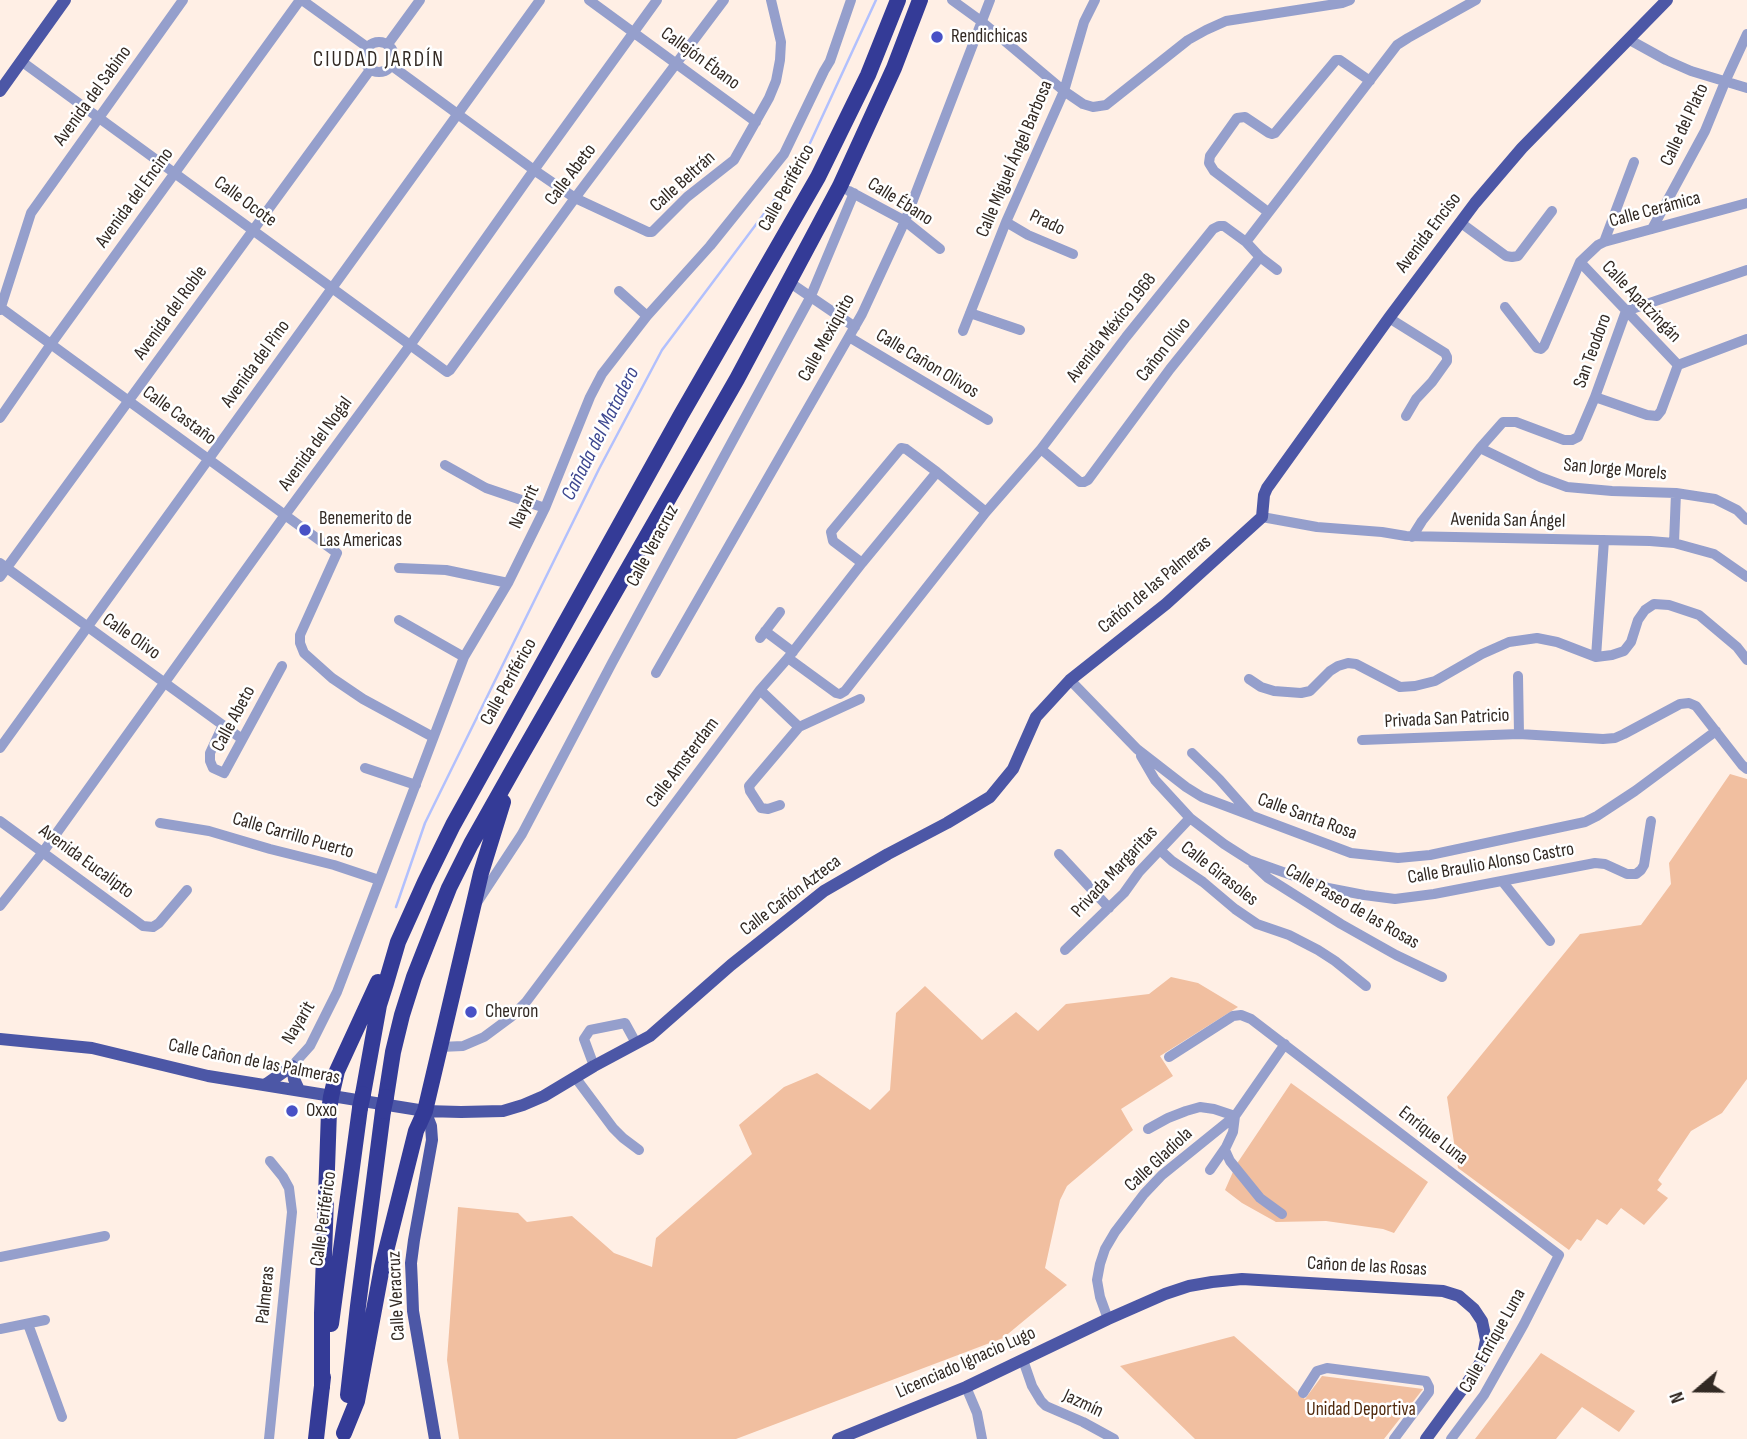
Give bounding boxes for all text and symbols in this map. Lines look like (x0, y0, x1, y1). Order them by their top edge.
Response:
street label: Callejón Ébano (656, 23, 744, 95)
place label: Rendichicas (951, 26, 1028, 48)
marker: Rendichicas (929, 29, 945, 45)
street label: Avenida del Sabino (49, 42, 137, 150)
district label: CIUDAD JARDÍN (315, 48, 443, 74)
street label: Calle Miguel Ángel Barbosa (972, 77, 1058, 241)
street label: Calle del Plato (1656, 80, 1714, 170)
street label: Calle Abeto (540, 140, 602, 210)
street label: Calle Periférico (754, 141, 820, 235)
street label: Avenida del Encino (91, 144, 179, 252)
street label: Calle Beltrán (646, 147, 720, 217)
street label: Calle Ocote (209, 172, 281, 232)
street label: Calle Ébano (863, 173, 937, 231)
street label: Calle Cerámica (1607, 187, 1703, 233)
street label: Avenida Enciso (1391, 188, 1467, 278)
street label: Prado (1026, 205, 1068, 241)
street label: Calle Apatzingán (1596, 256, 1686, 348)
street label: Avenida del Roble (129, 262, 213, 364)
street label: Avenida México 1968 (1062, 269, 1162, 387)
street label: Calle Mexiquito (794, 290, 860, 386)
street label: San Teodoro (1569, 311, 1617, 391)
street label: Cañon Olivo (1132, 313, 1196, 387)
street label: Avenida del Pino (217, 316, 295, 412)
street label: Calle Cañon Olivos (871, 324, 983, 404)
water label: Cañada del Matadero (557, 363, 645, 505)
street label: Calle Castaño (138, 382, 220, 450)
street label: Avenida del Nogal (274, 393, 358, 495)
street label: San Jorge Morels (1562, 454, 1668, 486)
street label: Nayarit (505, 481, 545, 533)
street label: Calle Veracruz (622, 501, 684, 591)
place label: Benemerito de Las Americas (319, 508, 412, 552)
street label: Avenida San Ángel (1451, 509, 1565, 533)
marker: Benemerito de Las Americas (297, 522, 313, 538)
street label: Cañón de las Palmeras (1094, 531, 1216, 639)
street label: Calle Olivo (97, 609, 165, 665)
street label: Calle Periférico (476, 635, 542, 729)
street label: Calle Abeto (207, 682, 261, 756)
street label: Privada San Patricio (1384, 704, 1510, 734)
street label: Calle Amsterdam (642, 713, 724, 813)
street label: Calle Santa Rosa (1254, 788, 1360, 846)
street label: Calle Carrillo Puerto (230, 808, 356, 864)
street label: Avenida Eucalipto (34, 820, 138, 904)
street label: Privada Margaritas (1067, 822, 1163, 922)
street label: Calle Girasoles (1176, 837, 1262, 911)
street label: Calle Braulio Alonso Castro (1406, 838, 1576, 890)
street label: Calle Cañón Azteca (736, 851, 846, 941)
street label: Calle Paseo de las Rosas (1281, 859, 1423, 955)
street label: Nayarit (277, 997, 321, 1049)
place label: Chevron (485, 1001, 538, 1023)
marker: Chevron (463, 1004, 479, 1020)
street label: Calle Cañon de las Palmeras (166, 1034, 342, 1090)
place label: Oxxo (306, 1100, 337, 1122)
street label: Enrique Luna (1394, 1102, 1472, 1170)
marker: Oxxo (284, 1103, 300, 1119)
street label: Calle Gladiola (1120, 1123, 1198, 1197)
street label: Calle Periférico (306, 1170, 342, 1268)
street label: Calle Veracruz (383, 1251, 411, 1341)
street label: Cañon de las Rosas (1307, 1252, 1427, 1282)
street label: Palmeras (252, 1265, 280, 1325)
street label: Calle Enrique Luna (1455, 1285, 1531, 1397)
street label: Licenciado Ignacio Lugo (893, 1322, 1039, 1404)
north arrow (1663, 1355, 1733, 1425)
street label: Jazmín (1059, 1385, 1107, 1423)
text: N (1665, 1389, 1690, 1406)
park label: Unidad Deportiva (1306, 1399, 1416, 1421)

